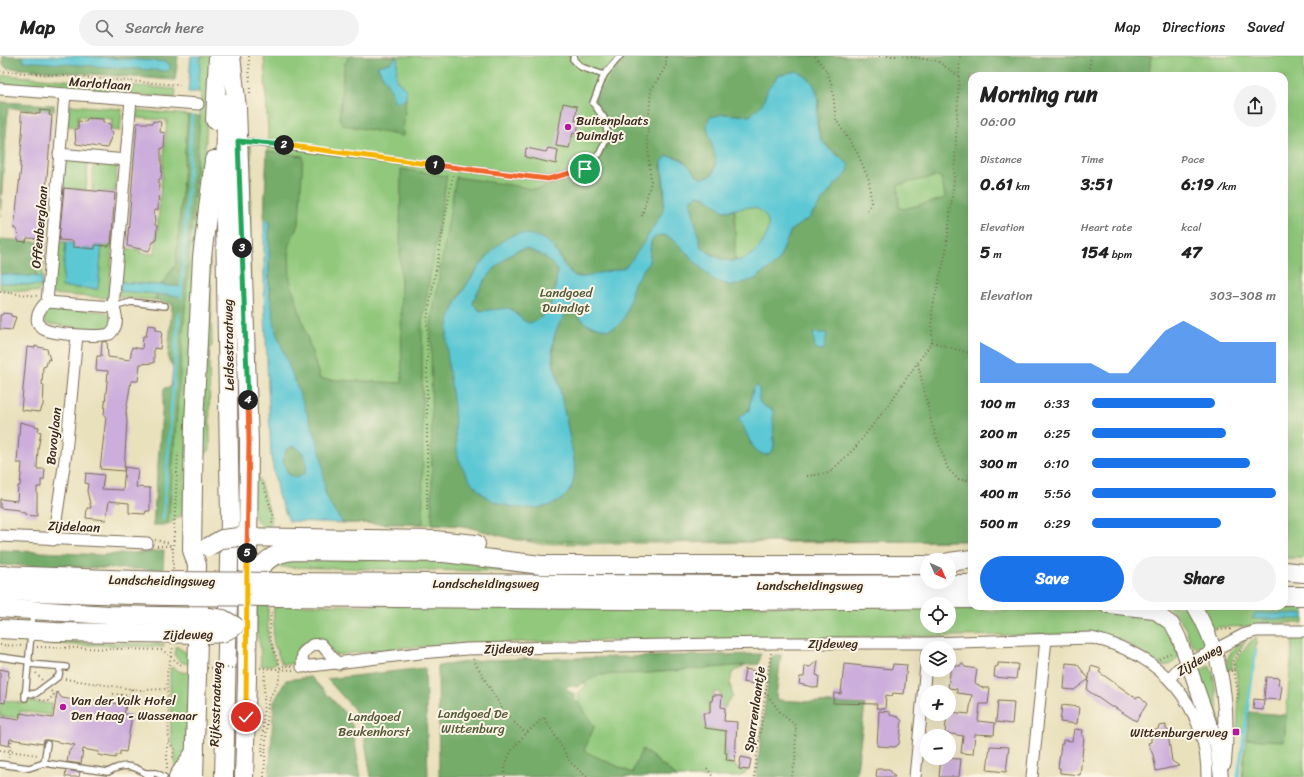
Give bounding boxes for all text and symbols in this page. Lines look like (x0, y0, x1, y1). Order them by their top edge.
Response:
search box (79, 10, 359, 46)
text: Map (20, 11, 55, 44)
text: Search here (125, 15, 204, 41)
text: Map (1114, 15, 1140, 40)
text: Directions (1162, 15, 1225, 40)
text: Saved (1247, 15, 1284, 40)
icon: search (93, 17, 115, 39)
street label: Marlotlaan (68, 70, 132, 97)
text: Morning run (980, 75, 1098, 114)
button: share (1234, 85, 1276, 127)
place label: Buitenplaats Duindigt (576, 109, 649, 147)
text: 06:00 (980, 110, 1016, 133)
marker: Buitenplaats Duindigt (563, 122, 573, 132)
pin: 2 (274, 135, 294, 155)
text: 2 (281, 135, 287, 154)
text: Distance (980, 150, 1022, 169)
text: Time (1081, 150, 1104, 169)
text: Pace (1181, 150, 1205, 169)
pin (568, 152, 602, 186)
pin: 1 (425, 155, 445, 175)
text: 1 (433, 155, 437, 174)
icon: arrive (574, 158, 596, 180)
text: 0.61 (980, 169, 1013, 199)
text: 3:51 (1081, 169, 1113, 199)
text: 6:19 (1181, 169, 1214, 199)
text: km (1013, 177, 1030, 196)
text: /km (1214, 177, 1236, 196)
street label: Offenberglaan (24, 185, 55, 269)
text: Elevation (980, 218, 1025, 237)
text: Heart rate (1081, 218, 1132, 237)
text: kcal (1181, 218, 1201, 237)
text: 5 (980, 237, 990, 267)
text: 154 (1081, 237, 1109, 267)
text: 47 (1181, 237, 1202, 267)
pin: 3 (232, 238, 252, 258)
text: 3 (239, 238, 245, 257)
text: m (990, 245, 1002, 264)
text: bpm (1109, 245, 1132, 264)
park label: Landgoed Duindigt (540, 281, 593, 319)
text: Elevation (980, 284, 1033, 307)
text: 303–308 m (1210, 284, 1276, 307)
street label: Leidsestraatweg (216, 298, 241, 391)
pin: 4 (238, 390, 258, 410)
text: 4 (245, 390, 251, 409)
text: 100 m (980, 392, 1015, 415)
text: 6:33 (1044, 392, 1070, 415)
street label: Bavoylaan (39, 406, 68, 466)
text: 200 m (980, 422, 1017, 445)
text: 6:25 (1044, 422, 1071, 445)
text: 300 m (980, 452, 1017, 475)
text: 6:10 (1044, 452, 1069, 475)
text: 400 m (980, 482, 1018, 505)
text: 5:56 (1044, 482, 1071, 505)
text: 500 m (980, 512, 1018, 535)
text: 6:29 (1044, 512, 1071, 535)
street label: Zijdelaan (48, 514, 100, 539)
pin: 5 (237, 543, 257, 563)
text: 5 (244, 543, 250, 562)
north arrow (920, 553, 956, 589)
map controls (920, 553, 956, 765)
button: Save (980, 556, 1124, 602)
button: Share (1132, 556, 1276, 602)
street label: Landscheidingsweg (108, 568, 216, 593)
street label: Landscheidingsweg (433, 572, 540, 595)
street label: Landscheidingsweg (757, 574, 864, 597)
button: locate (920, 597, 956, 633)
street label: Zijdeweg (163, 623, 214, 646)
street label: Zijdeweg (808, 632, 859, 655)
street label: Zijdeweg (1172, 636, 1227, 682)
street label: Zijdeweg (484, 637, 535, 660)
button: layers (920, 641, 956, 677)
street label: Rijksstraatweg (203, 660, 228, 747)
street label: Sparrenlaantje (737, 664, 772, 753)
button: + (920, 685, 956, 721)
place label: Van der Valk Hotel Den Haag - Wassenaar (71, 689, 198, 727)
pin (229, 700, 263, 734)
marker: Van der Valk Hotel Den Haag - Wassenaar (58, 702, 68, 712)
park label: Landgoed De Wittenburg (438, 702, 509, 740)
park label: Landgoed Beukenhorst (338, 705, 411, 743)
icon: check (235, 706, 257, 728)
place label: Wittenburgerweg (1130, 721, 1228, 744)
marker: Wittenburgerweg (1231, 727, 1241, 737)
button: − (920, 729, 956, 765)

